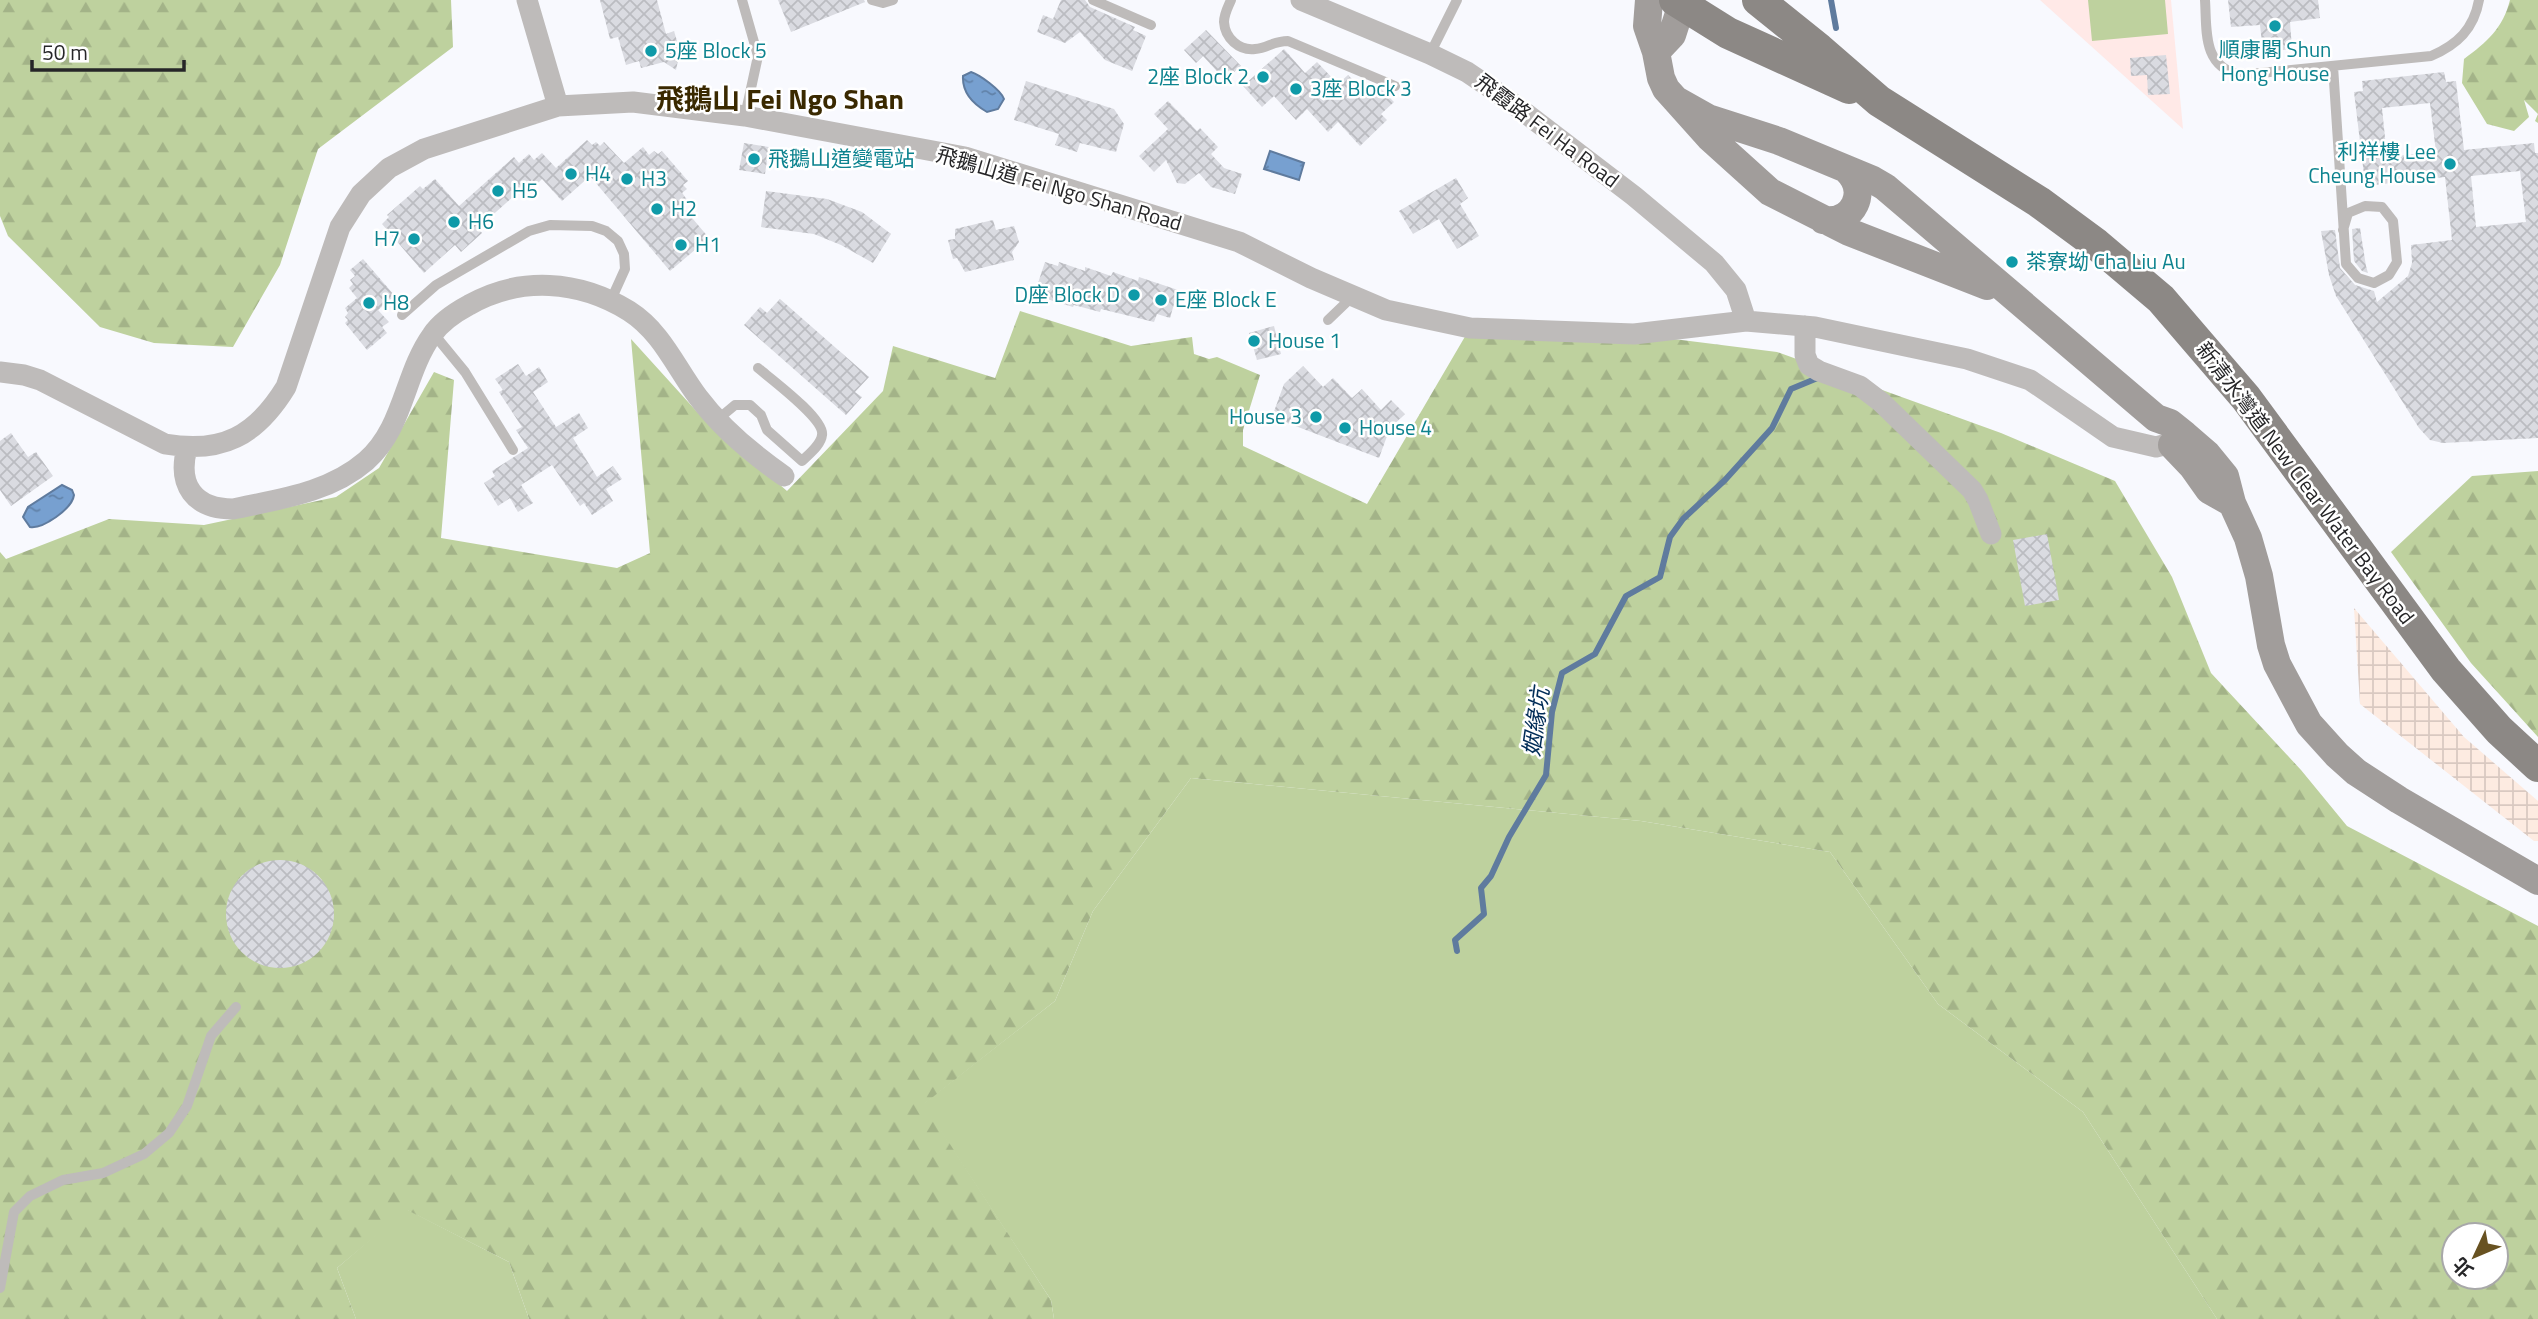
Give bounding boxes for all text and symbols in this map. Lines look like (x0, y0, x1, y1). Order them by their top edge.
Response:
marker: 順康閣 Shun Hong House (2267, 18, 2283, 34)
scale bar (32, 28, 184, 72)
place label: 順康閣 Shun Hong House (2219, 33, 2331, 89)
place label: 5座 Block 5 (665, 34, 767, 66)
text: 50 m (42, 36, 88, 68)
marker: 5座 Block 5 (643, 43, 659, 59)
place label: 2座 Block 2 (1147, 60, 1249, 92)
street label: 飛霞路 Fei Ha Road (1469, 65, 1626, 195)
marker: 2座 Block 2 (1255, 69, 1271, 85)
place label: 3座 Block 3 (1310, 72, 1412, 104)
district label: 飛鵝山 Fei Ngo Shan (656, 77, 904, 120)
marker: 3座 Block 3 (1288, 81, 1304, 97)
place label: 利祥樓 Lee Cheung House (2308, 135, 2436, 191)
street label: 飛鵝山道 Fei Ngo Shan Road (933, 138, 1186, 238)
place label: 飛鵝山道變電站 (768, 142, 915, 174)
marker: 飛鵝山道變電站 (746, 151, 762, 167)
marker: 利祥樓 Lee Cheung House (2442, 156, 2458, 172)
place label: H4 (585, 157, 611, 189)
place label: H3 (641, 162, 667, 194)
marker: H4 (563, 166, 579, 182)
marker: H3 (619, 171, 635, 187)
place label: H5 (512, 174, 538, 206)
marker: H5 (490, 183, 506, 199)
place label: H2 (671, 192, 697, 224)
marker: H2 (649, 201, 665, 217)
place label: H6 (468, 205, 494, 237)
marker: H6 (446, 214, 462, 230)
place label: H7 (374, 222, 400, 254)
place label: H1 (695, 228, 721, 260)
marker: H7 (406, 231, 422, 247)
marker: H1 (673, 237, 689, 253)
place label: 茶寮坳 Cha Liu Au (2026, 245, 2186, 277)
marker: 茶寮坳 Cha Liu Au (2004, 254, 2020, 270)
place label: D座 Block D (1015, 278, 1120, 310)
place label: E座 Block E (1175, 283, 1277, 315)
place label: H8 (383, 286, 409, 318)
marker: D座 Block D (1126, 287, 1142, 303)
marker: E座 Block E (1153, 292, 1169, 308)
marker: H8 (361, 295, 377, 311)
place label: House 1 (1268, 324, 1341, 356)
marker: House 1 (1246, 333, 1262, 349)
street label: 新清水灣道 New Clear Water Bay Road (2189, 334, 2423, 630)
place label: House 3 (1229, 400, 1302, 432)
marker: House 3 (1308, 409, 1324, 425)
place label: House 4 (1359, 411, 1432, 443)
marker: House 4 (1337, 420, 1353, 436)
water label: 姻緣坑 (1513, 682, 1558, 759)
north arrow (2440, 1221, 2510, 1291)
text: 北 (2445, 1251, 2479, 1285)

